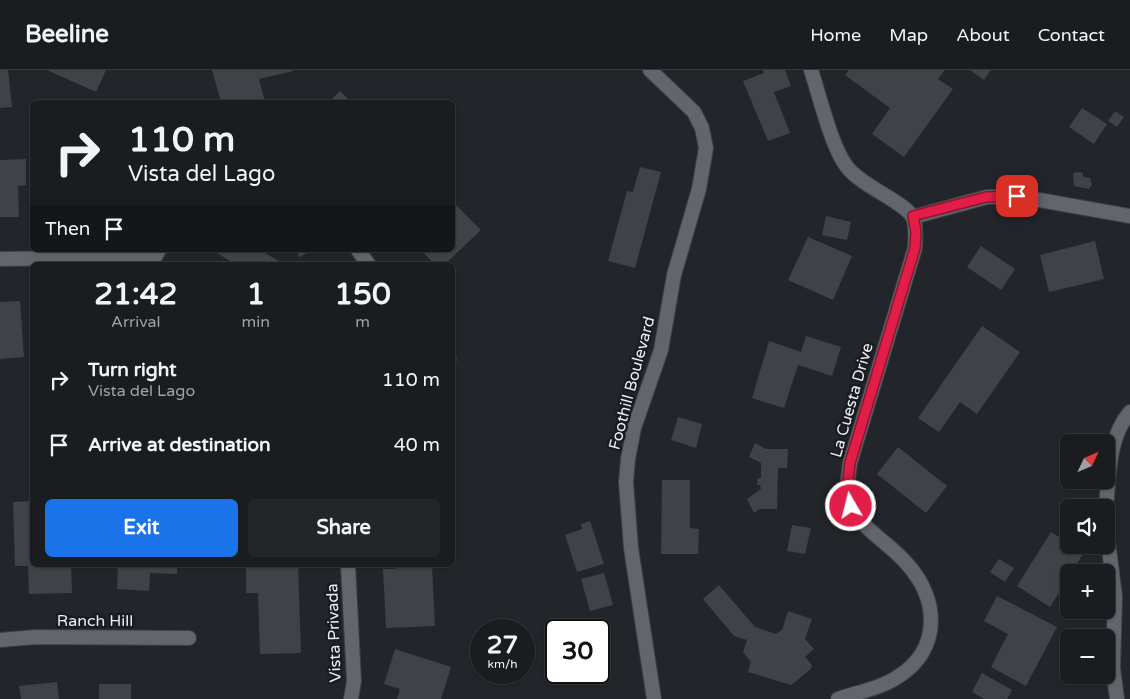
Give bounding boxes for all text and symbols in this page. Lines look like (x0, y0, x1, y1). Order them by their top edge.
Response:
text: Beeline (25, 20, 109, 49)
text: Home (810, 24, 861, 46)
text: Map (889, 24, 928, 46)
text: About (956, 24, 1010, 46)
text: Contact (1038, 24, 1105, 46)
text: 110 m (128, 119, 235, 161)
icon: right (45, 120, 110, 185)
text: Vista del Lago (128, 161, 275, 187)
pin (996, 175, 1038, 217)
icon: arrive (1003, 182, 1031, 210)
icon: arrive (100, 215, 128, 243)
text: Then (45, 218, 90, 240)
text: 21:42 (94, 276, 177, 313)
text: 1 (246, 276, 265, 313)
text: 150 (334, 276, 391, 313)
text: Arrival (111, 312, 161, 332)
text: min (242, 312, 270, 332)
text: m (355, 312, 370, 332)
street label: Foothill Boulevard (605, 314, 659, 452)
street label: La Cuesta Drive (826, 341, 878, 460)
text: Turn right (88, 359, 176, 381)
icon: right (45, 366, 73, 394)
text: 110 m (382, 369, 440, 391)
text: Vista del Lago (88, 381, 195, 401)
icon: arrive (45, 431, 73, 459)
text: Arrive at destination (88, 434, 271, 456)
text: 40 m (394, 434, 440, 456)
north arrow (1060, 434, 1115, 489)
map controls (1060, 434, 1115, 684)
position arrow (824, 479, 876, 531)
button: Exit (45, 499, 238, 557)
button: Share (248, 499, 440, 557)
button: sound (1060, 499, 1115, 554)
button: + (1060, 564, 1115, 619)
street label: Vista Privada (322, 583, 346, 683)
street label: Ranch Hill (57, 611, 133, 631)
speed limit sign: 30 (545, 619, 610, 684)
button: − (1060, 629, 1115, 684)
text: 27 (487, 630, 518, 660)
text: km/h (487, 657, 518, 671)

